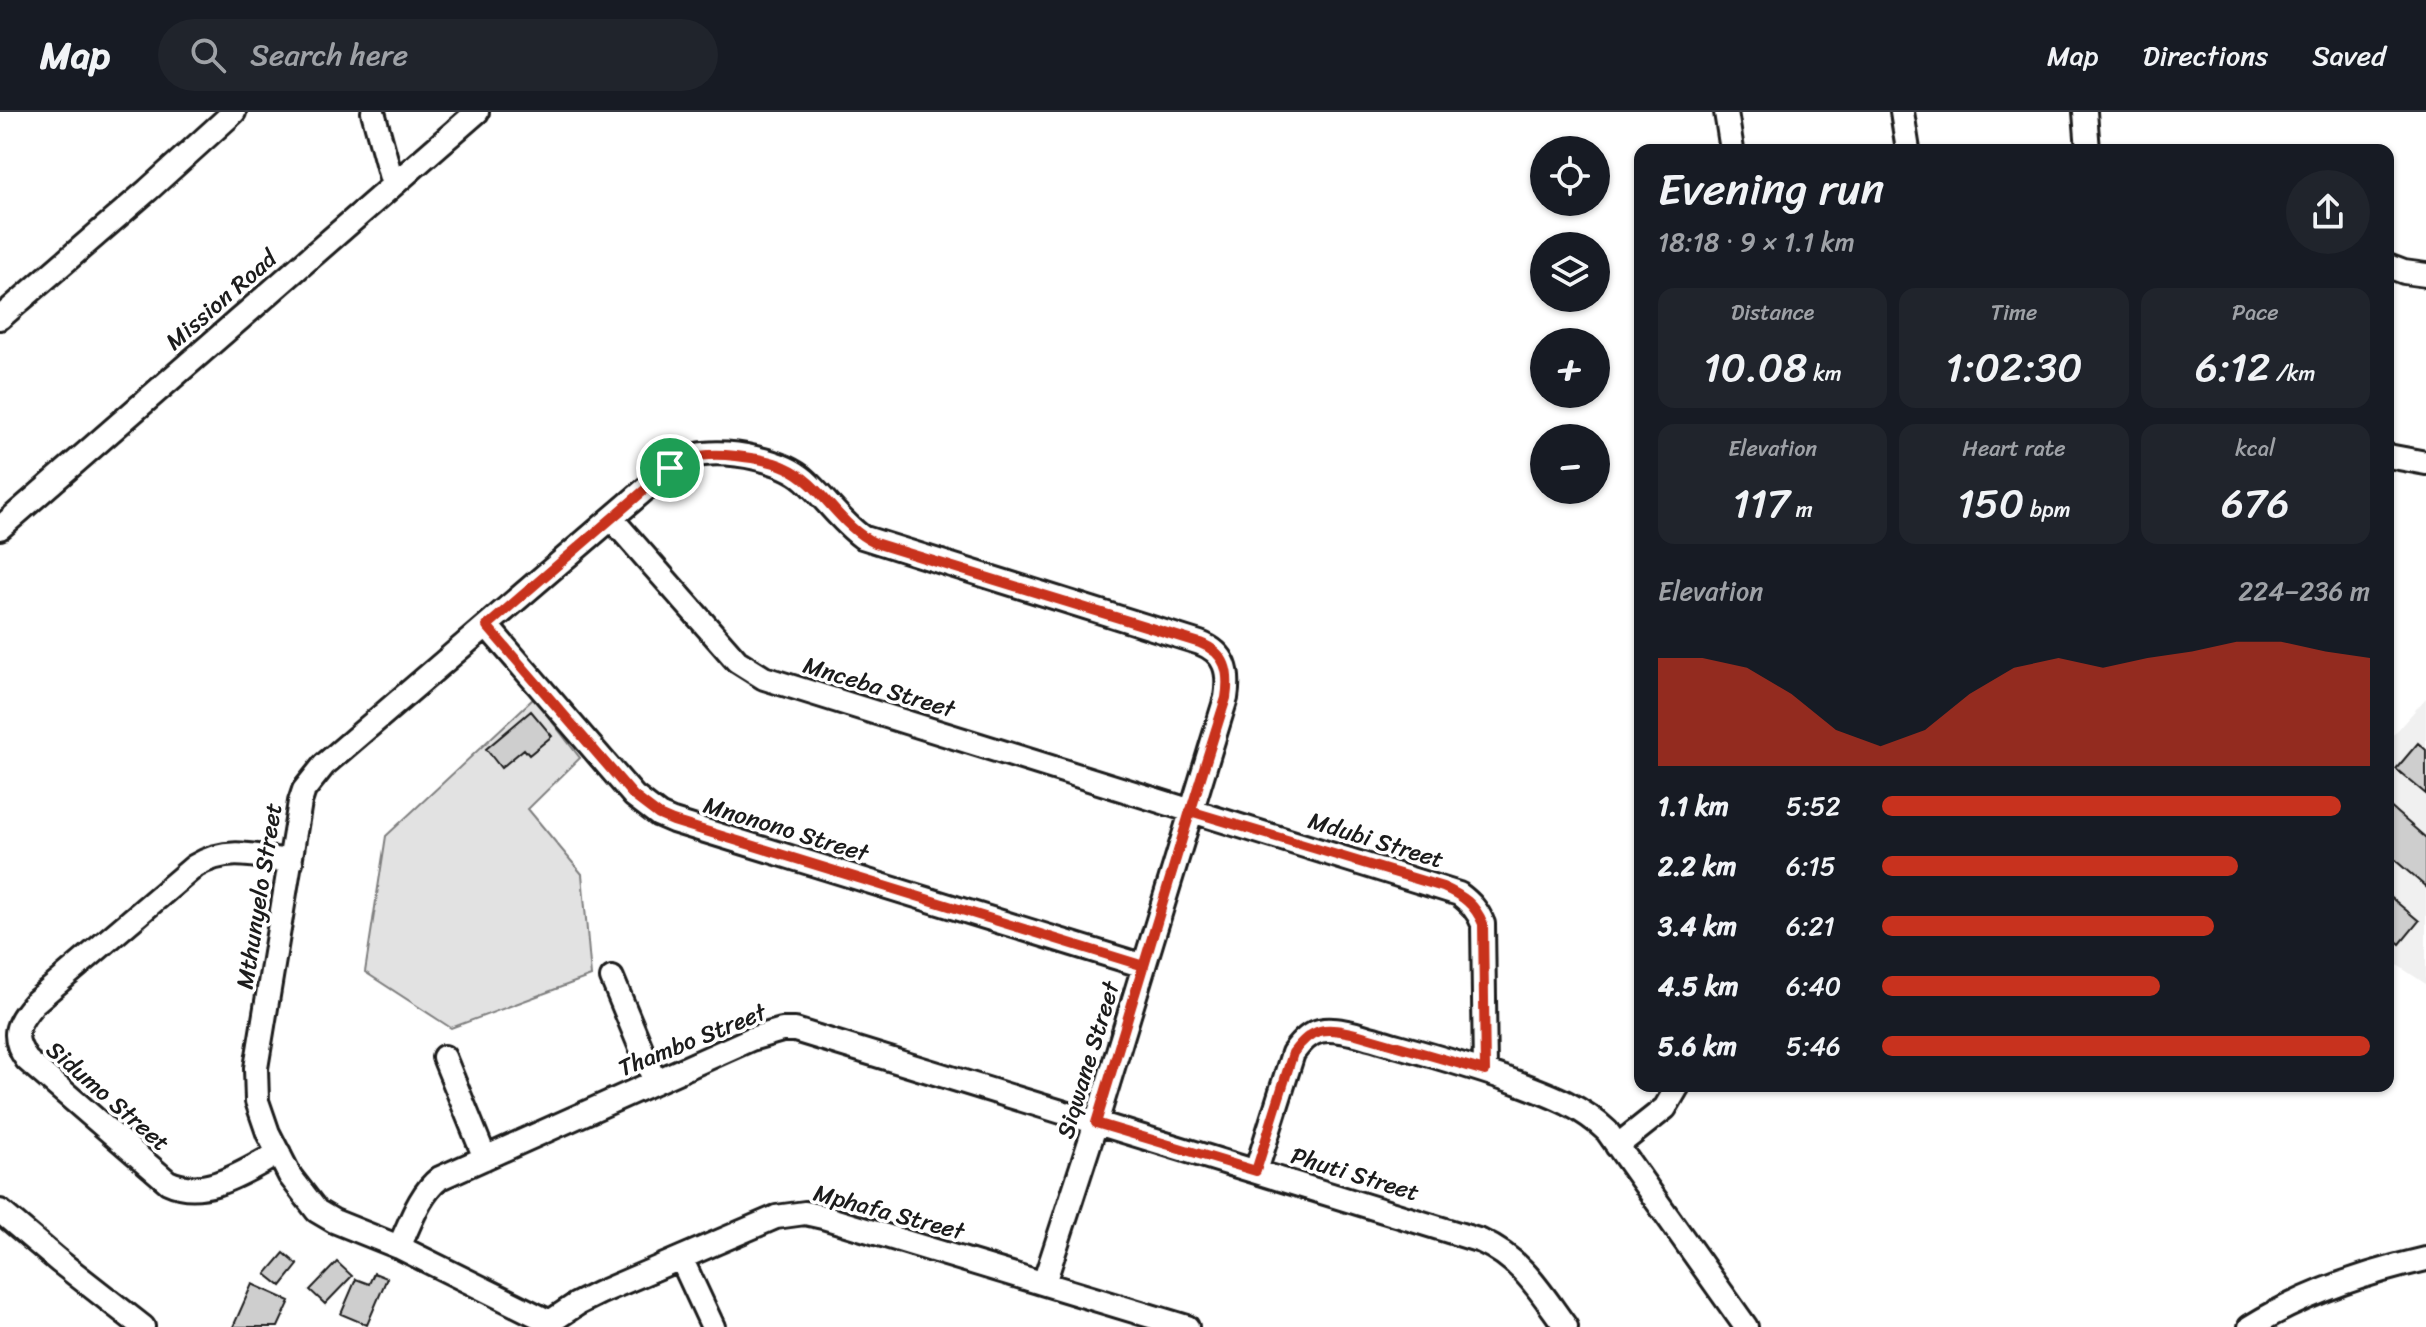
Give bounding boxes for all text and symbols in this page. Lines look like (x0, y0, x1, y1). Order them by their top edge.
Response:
search box (158, 19, 718, 91)
text: Map (40, 22, 110, 89)
text: Search here (250, 28, 408, 82)
text: Map (2047, 31, 2099, 80)
text: Directions (2143, 31, 2268, 80)
text: Saved (2312, 31, 2386, 80)
icon: search (186, 33, 230, 77)
map controls (1530, 136, 1610, 504)
button: locate (1530, 136, 1610, 216)
text: Evening run (1658, 150, 1884, 228)
button: share (2286, 170, 2370, 254)
text: 18:18 · 9 × 1.1 km (1658, 219, 1855, 265)
button: layers (1530, 232, 1610, 312)
street label: Mission Road (155, 238, 288, 361)
text: Distance (1731, 293, 1814, 332)
text: Time (1991, 293, 2037, 332)
text: Pace (2232, 293, 2279, 332)
button: + (1530, 328, 1610, 408)
text: 10.08 (1704, 332, 1807, 403)
text: 1:02:30 (1946, 332, 2082, 403)
text: 6:12 (2195, 332, 2270, 403)
text: km (1807, 354, 1842, 393)
text: /km (2270, 354, 2315, 393)
button: − (1530, 424, 1610, 504)
text: Elevation (1728, 429, 1817, 468)
text: Heart rate (1962, 429, 2066, 468)
text: kcal (2235, 429, 2275, 468)
pin (636, 434, 704, 502)
icon: arrive (648, 446, 692, 490)
text: 117 (1733, 468, 1790, 539)
text: 150 (1957, 468, 2024, 539)
text: 676 (2221, 468, 2289, 539)
text: m (1790, 490, 1813, 529)
text: bpm (2024, 490, 2071, 529)
text: Elevation (1658, 568, 1763, 614)
text: 224–236 m (2238, 568, 2370, 614)
street label: Mnceba Street (798, 644, 961, 730)
text: 1.1 km (1658, 783, 1729, 829)
text: 5:52 (1786, 783, 1841, 829)
street label: Mnonono Street (698, 784, 875, 874)
street label: Mdubi Street (1303, 799, 1449, 881)
street label: Mthunyelo Street (224, 800, 294, 992)
text: 2.2 km (1658, 843, 1736, 889)
text: 6:15 (1786, 843, 1836, 889)
text: 3.4 km (1658, 903, 1737, 949)
text: 6:21 (1786, 903, 1835, 949)
text: 4.5 km (1658, 963, 1739, 1009)
text: 6:40 (1786, 963, 1841, 1009)
street label: Siqwane Street (1044, 975, 1132, 1144)
street label: Thambo Street (612, 991, 774, 1089)
text: 5.6 km (1658, 1023, 1737, 1069)
text: 5:46 (1786, 1023, 1841, 1069)
street label: Sidumo Street (36, 1030, 180, 1162)
street label: Phuti Street (1286, 1135, 1424, 1213)
street label: Mphafa Street (809, 1172, 970, 1253)

